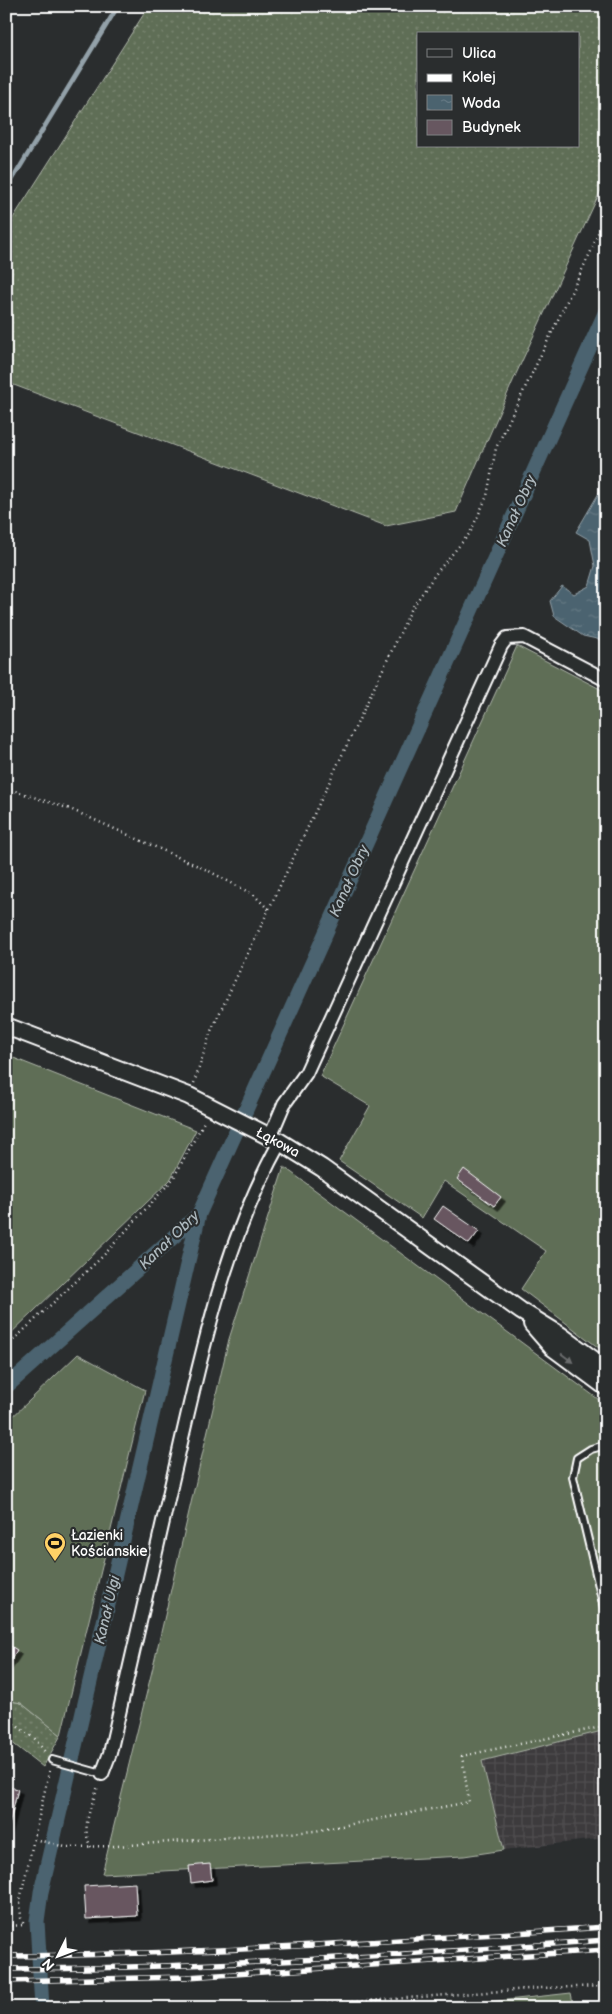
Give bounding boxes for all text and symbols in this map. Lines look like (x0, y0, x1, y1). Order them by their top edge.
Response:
legend (417, 32, 580, 148)
text: Ulica (462, 44, 496, 63)
text: Kolej (462, 68, 496, 87)
text: Woda (462, 94, 500, 113)
text: Budynek (462, 118, 521, 137)
water label: Kanał Obry (492, 471, 541, 550)
water label: Kanał Obry (325, 841, 374, 920)
street label: Łąkowa (253, 1124, 303, 1161)
water label: Kanał Obry (135, 1206, 204, 1274)
one-way arrow (560, 1353, 574, 1363)
place label: Łazienki Kościanskie (71, 1527, 148, 1560)
sports icon: Łazienki Kościanskie (43, 1531, 67, 1562)
water label: Kanał Ulgi (90, 1573, 125, 1646)
north arrow (32, 1932, 82, 1982)
text: N (39, 1955, 59, 1974)

